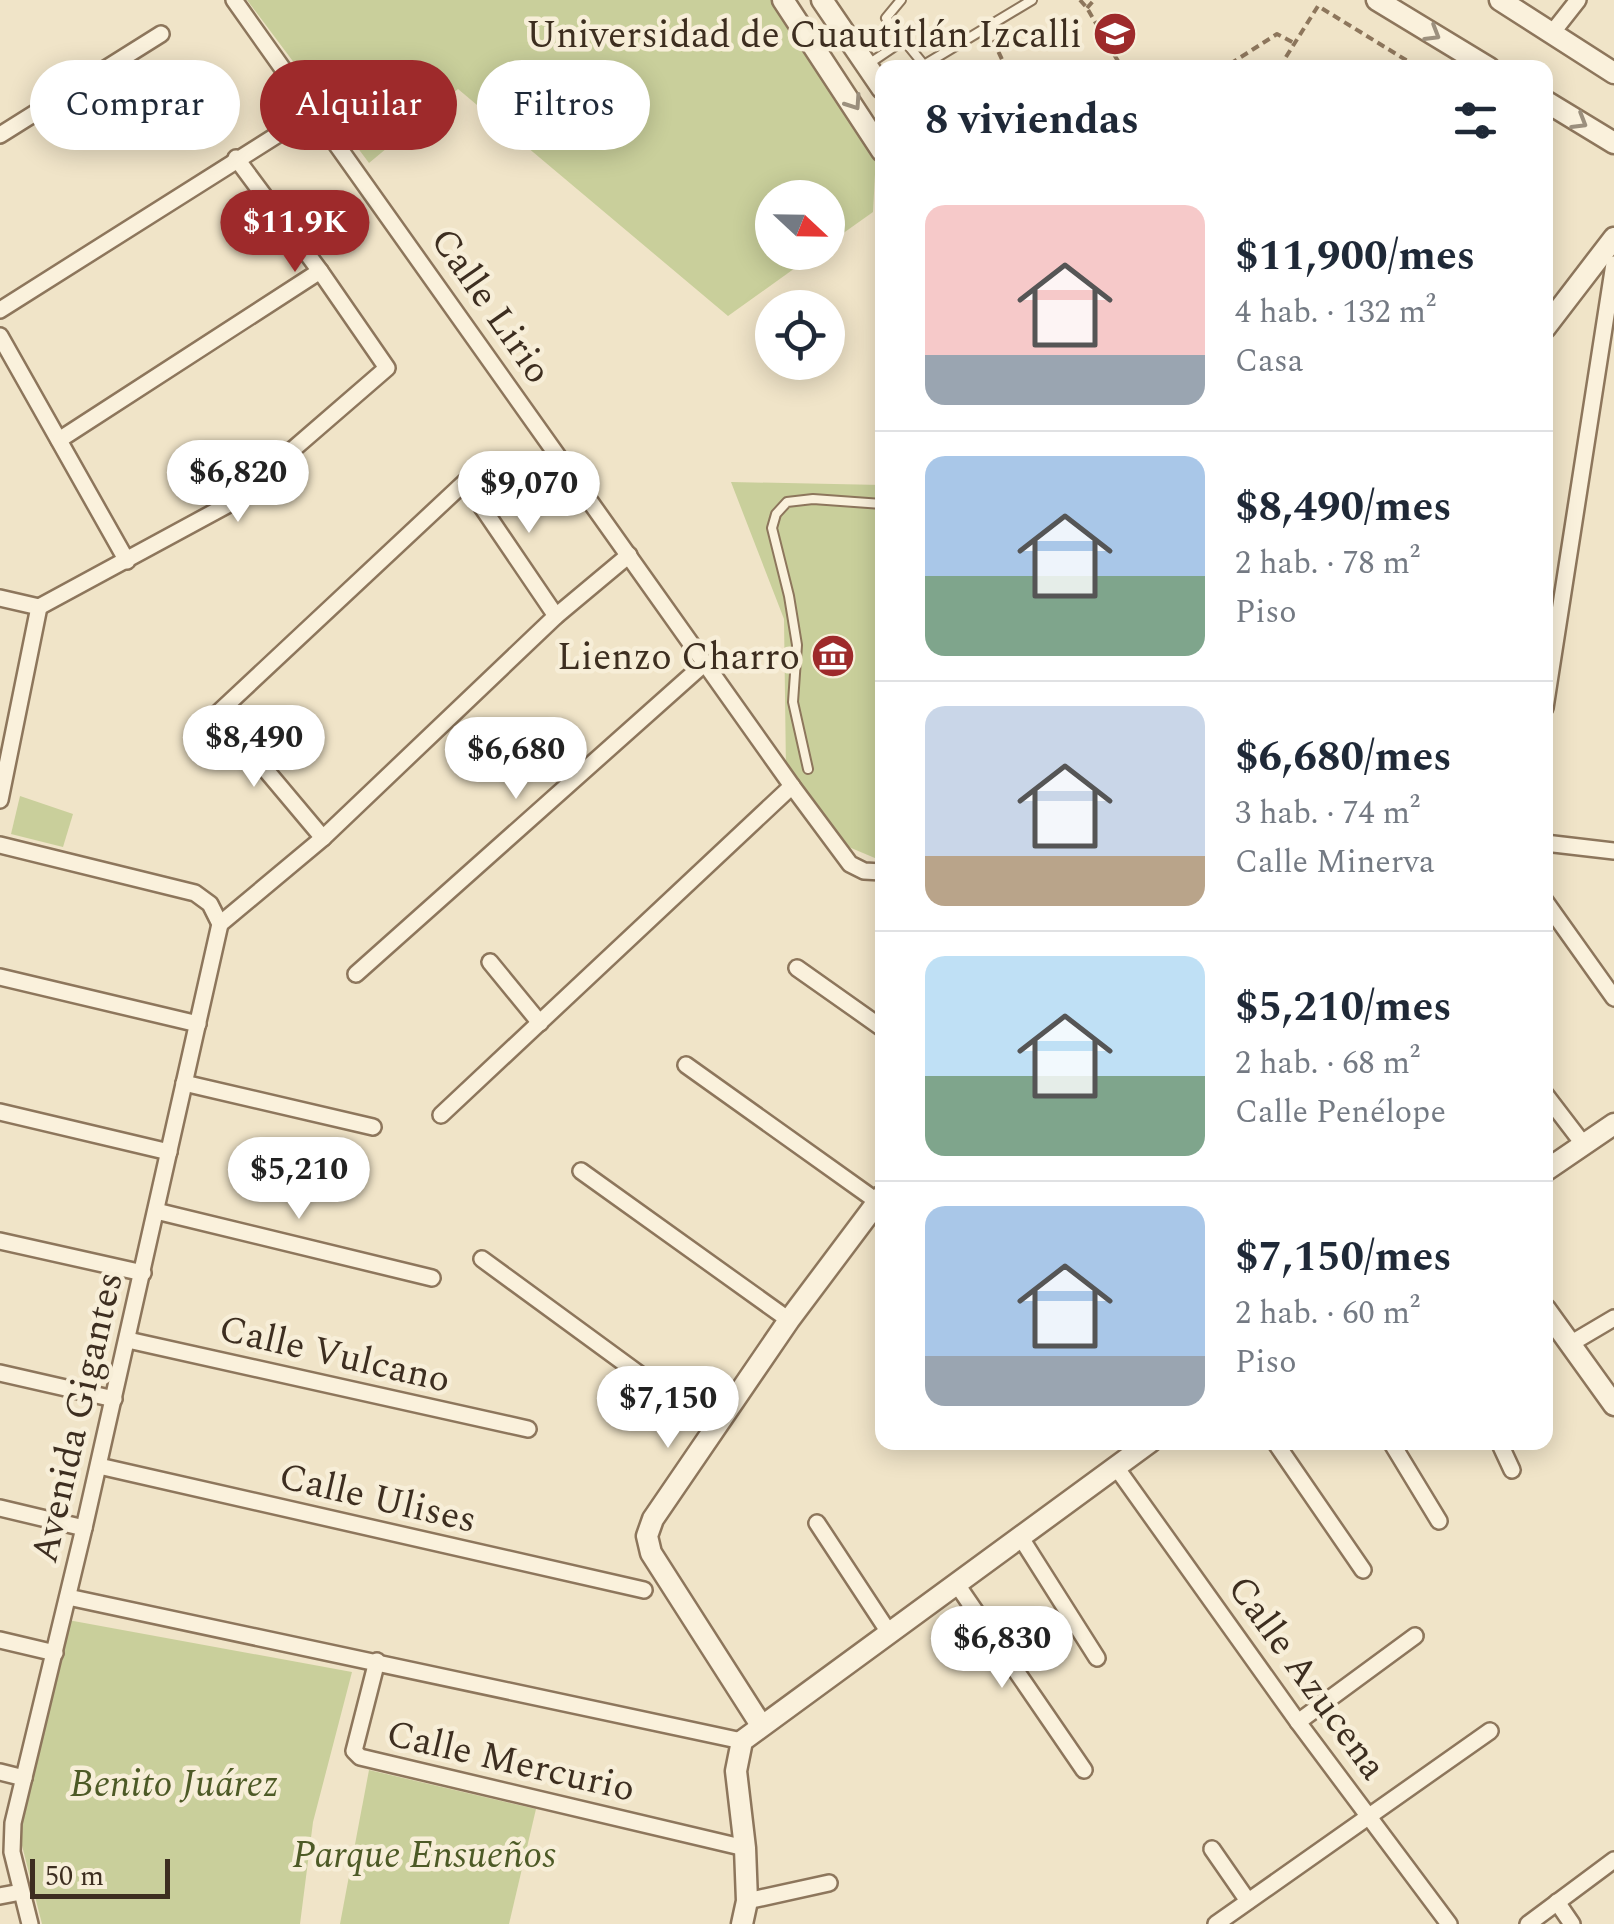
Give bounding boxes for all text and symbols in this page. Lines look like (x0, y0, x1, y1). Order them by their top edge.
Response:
place label: Universidad de Cuautitlán Izcalli (526, 7, 1082, 65)
school or university icon: Universidad de Cuautitlán Izcalli (1092, 11, 1138, 57)
one-way arrow (1422, 22, 1440, 41)
chip: Comprar (30, 60, 240, 150)
chip: Alquilar (260, 60, 457, 150)
chip: Filtros (477, 60, 650, 150)
text: 8 viviendas (925, 89, 1139, 152)
one-way arrow (842, 92, 860, 111)
icon: filters (1448, 93, 1503, 148)
one-way arrow (1569, 110, 1587, 129)
north arrow (755, 180, 845, 270)
map controls (755, 180, 845, 380)
pin: $11.9K (214, 190, 376, 275)
text: $11.9K (242, 198, 348, 247)
street label: Calle Lirio (415, 216, 566, 396)
text: $11,900/mes (1235, 225, 1475, 288)
icon: home (1005, 245, 1125, 365)
text: 4 hab. · 132 m² (1235, 288, 1436, 337)
button: locate (755, 290, 845, 380)
text: Casa (1235, 337, 1303, 386)
pin: $6,820 (157, 440, 319, 525)
text: $6,820 (189, 448, 287, 497)
pin: $9,070 (448, 451, 610, 536)
text: $9,070 (480, 459, 578, 508)
text: $8,490/mes (1235, 476, 1452, 539)
icon: home (1005, 496, 1125, 616)
text: 2 hab. · 78 m² (1235, 539, 1420, 588)
text: Piso (1235, 588, 1297, 637)
place label: Lienzo Charro (557, 629, 800, 687)
museum icon: Lienzo Charro (810, 633, 856, 679)
pin: $8,490 (173, 705, 335, 790)
text: $8,490 (205, 713, 303, 762)
pin: $6,680 (435, 717, 597, 802)
text: $6,680 (467, 725, 565, 774)
text: $6,680/mes (1235, 726, 1452, 789)
icon: home (1005, 746, 1125, 866)
text: 3 hab. · 74 m² (1235, 789, 1420, 838)
text: Calle Minerva (1235, 838, 1435, 887)
text: $5,210/mes (1235, 976, 1452, 1039)
icon: home (1005, 996, 1125, 1116)
text: 2 hab. · 68 m² (1235, 1039, 1420, 1088)
text: Calle Penélope (1235, 1088, 1446, 1137)
pin: $5,210 (218, 1137, 380, 1222)
text: $5,210 (250, 1145, 348, 1194)
text: $7,150/mes (1235, 1226, 1452, 1289)
icon: home (1005, 1246, 1125, 1366)
street label: Avenida Gigantes (16, 1266, 140, 1569)
text: 2 hab. · 60 m² (1235, 1289, 1420, 1338)
street label: Calle Vulcano (213, 1300, 456, 1410)
text: Piso (1235, 1338, 1297, 1387)
pin: $7,150 (587, 1366, 749, 1451)
text: $7,150 (619, 1374, 717, 1423)
street label: Calle Ulises (273, 1448, 482, 1550)
street label: Calle Azucena (1212, 1564, 1401, 1793)
pin: $6,830 (921, 1606, 1083, 1691)
text: $6,830 (953, 1614, 1051, 1663)
street label: Calle Mercurio (381, 1705, 640, 1819)
park label: Benito Juárez (70, 1756, 278, 1814)
park label: Parque Ensueños (292, 1827, 556, 1885)
scale bar (30, 1854, 170, 1898)
text: 50 m (45, 1855, 104, 1898)

